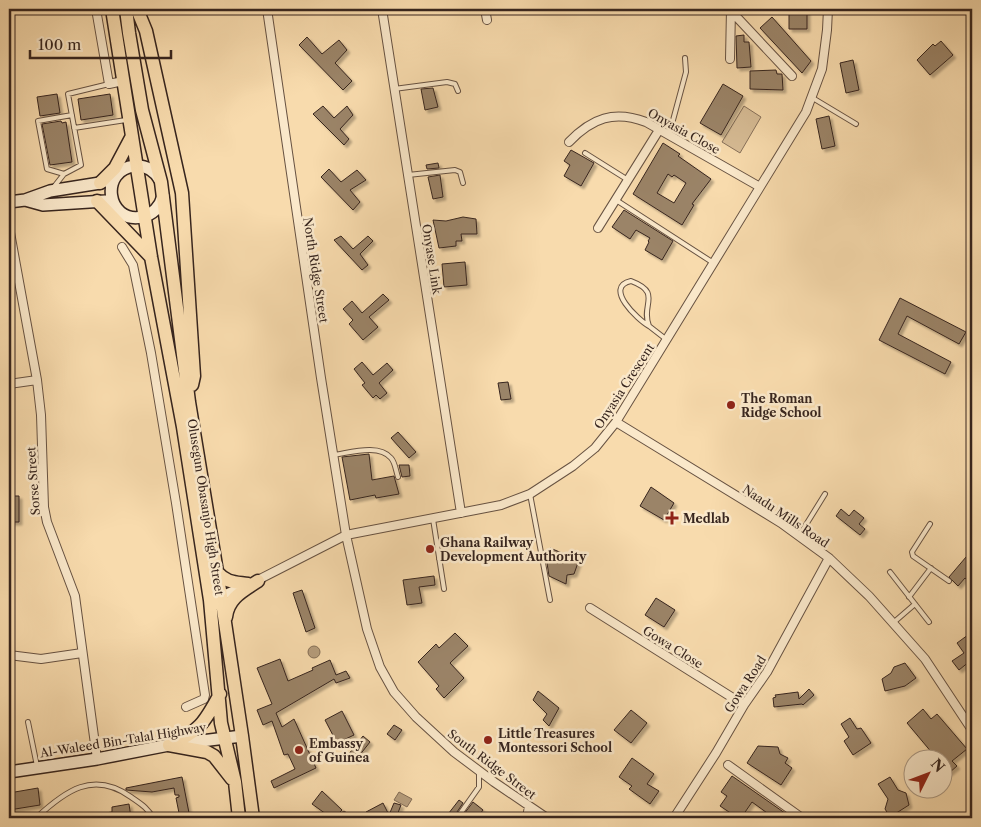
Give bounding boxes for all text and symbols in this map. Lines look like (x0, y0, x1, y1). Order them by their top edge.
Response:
scale bar (30, 28, 171, 60)
text: 100 m (38, 35, 81, 54)
street label: Onyasia Close (645, 105, 723, 157)
street label: North Ridge Street (300, 216, 332, 325)
street label: Onyase Link (419, 223, 445, 296)
street label: Onyasia Crescent (591, 340, 658, 432)
place label: The Roman Ridge School (741, 391, 822, 420)
marker: The Roman Ridge School (725, 399, 737, 411)
street label: Olusegun Obasanjo High Street (185, 418, 228, 597)
street label: Sorse Street (23, 445, 43, 516)
street label: Naadu Mills Road (740, 481, 833, 551)
marker: Medlab (665, 511, 679, 525)
place label: Medlab (683, 511, 730, 526)
place label: Ghana Railway Development Authority (440, 535, 587, 564)
marker: Ghana Railway Development Authority (424, 543, 436, 555)
street label: Gowa Close (640, 623, 706, 671)
street label: Gowa Road (721, 652, 769, 715)
street label: Al-Waleed Bin-Talal Highway (38, 719, 207, 761)
street label: South Ridge Street (445, 726, 540, 803)
place label: Little Treasures Montessori School (498, 726, 612, 755)
marker: Little Treasures Montessori School (482, 734, 494, 746)
place label: Embassy of Guinea (309, 736, 370, 765)
marker: Embassy of Guinea (293, 744, 305, 756)
north arrow (904, 750, 954, 800)
text: N (927, 755, 948, 776)

